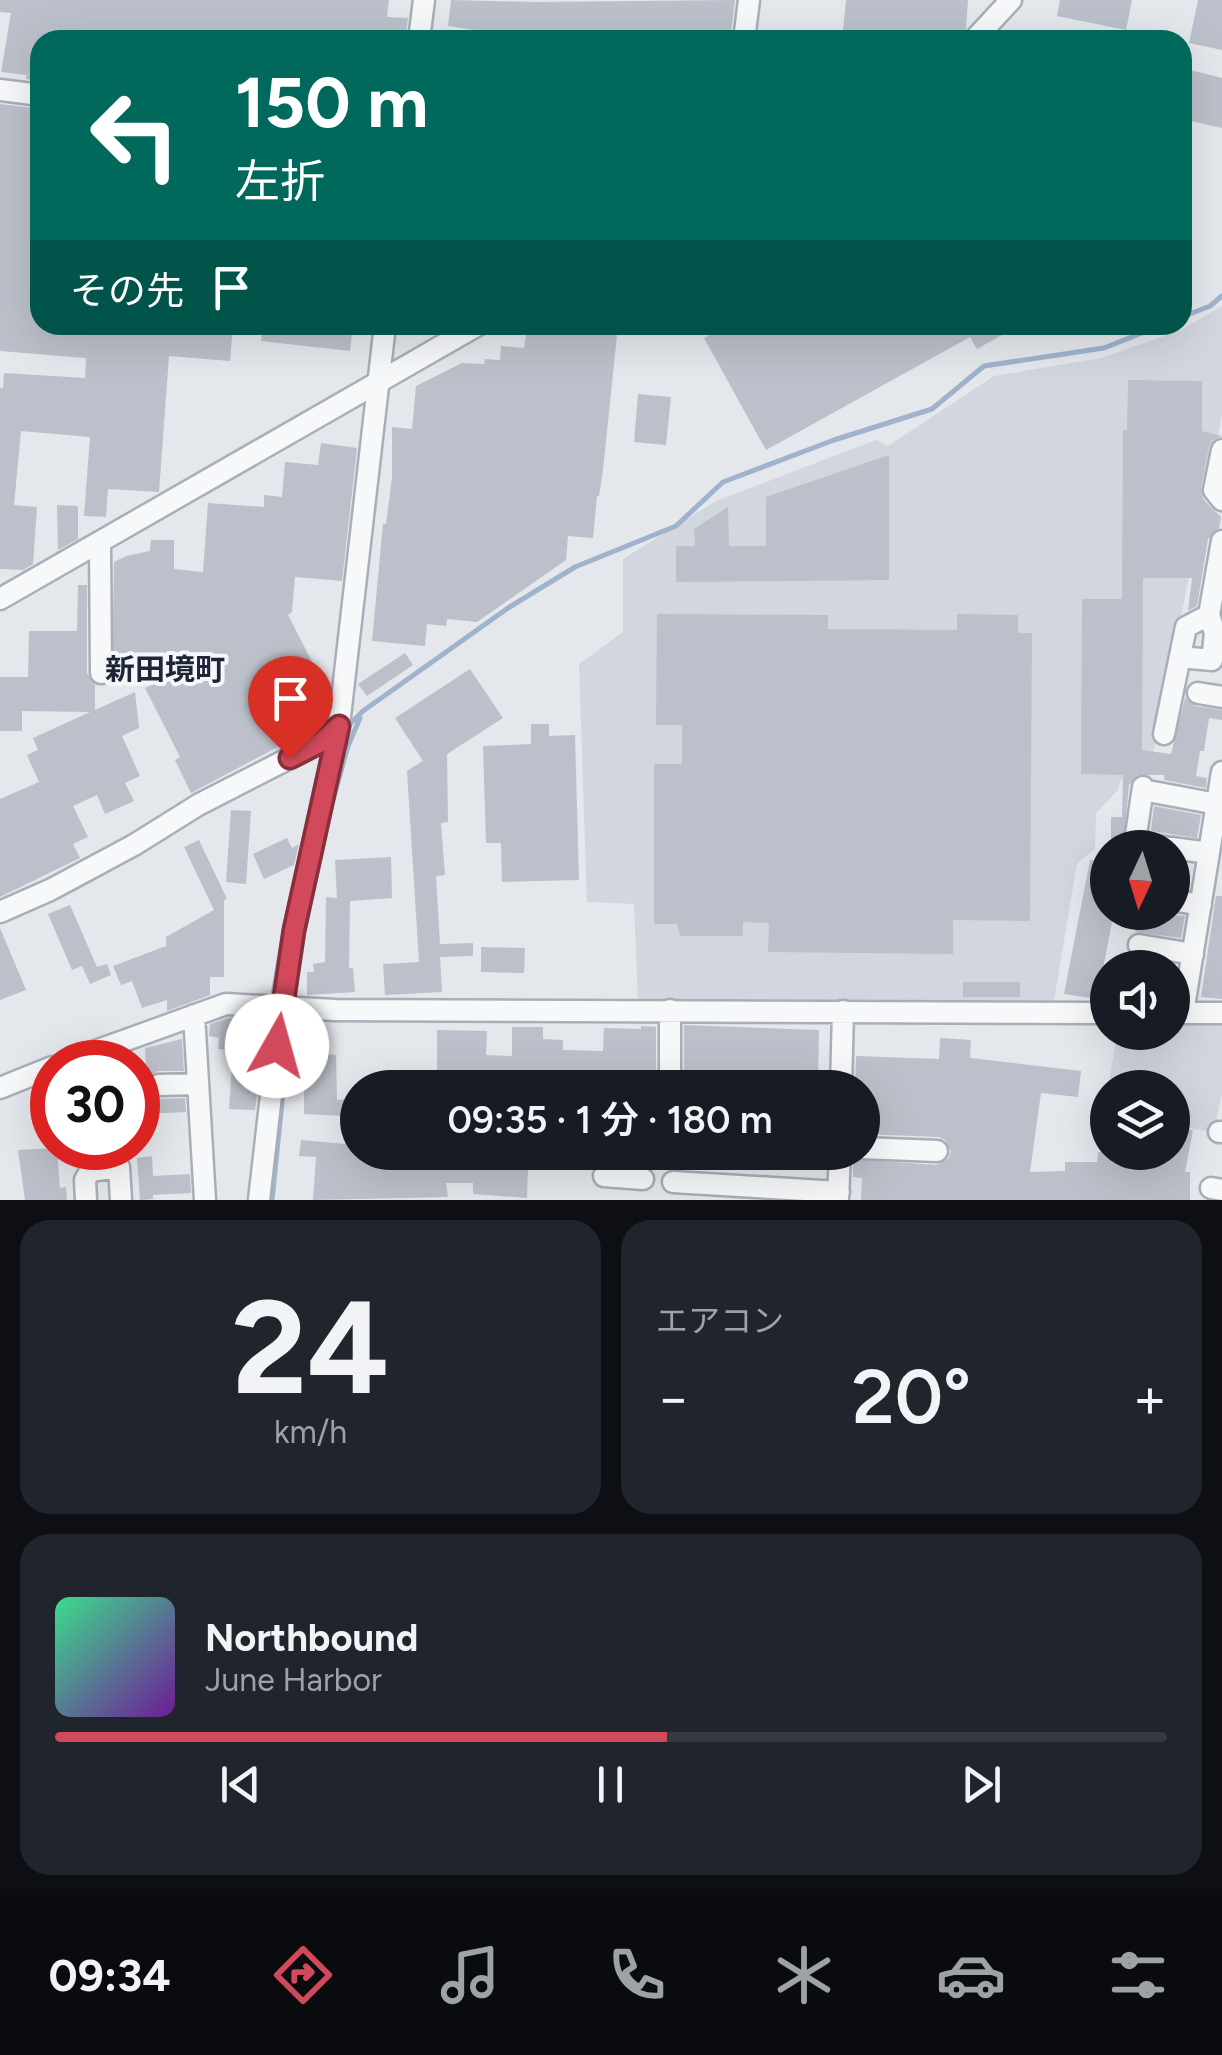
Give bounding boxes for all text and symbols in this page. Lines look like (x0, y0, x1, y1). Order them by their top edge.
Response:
text: 150 m (235, 60, 428, 145)
icon: left (70, 70, 200, 200)
text: 左折 (235, 154, 325, 208)
icon: arrive (204, 260, 259, 315)
text: その先 (70, 268, 184, 314)
district label: 新田境町 (105, 651, 225, 688)
pin (248, 656, 333, 759)
icon: arrive (263, 671, 318, 726)
north arrow (1090, 830, 1190, 930)
map controls (1090, 830, 1190, 1170)
button: sound (1090, 950, 1190, 1050)
position arrow (225, 994, 329, 1098)
speed limit sign: 30 (30, 1040, 160, 1170)
button: layers (1090, 1070, 1190, 1170)
text: 09:35 · 1 分 · 180 m (448, 1097, 772, 1143)
text: 24 (232, 1270, 389, 1426)
text: エアコン (656, 1302, 784, 1340)
text: 20° (852, 1352, 971, 1442)
text: − (656, 1365, 690, 1431)
text: + (1133, 1365, 1167, 1431)
text: km/h (274, 1413, 347, 1451)
text: Northbound (205, 1615, 418, 1661)
text: June Harbor (205, 1661, 382, 1699)
icon: previous (213, 1757, 268, 1812)
icon: pause (583, 1757, 638, 1812)
icon: next (954, 1757, 1009, 1812)
icon: directions (268, 1940, 338, 2010)
icon: music (435, 1940, 505, 2010)
icon: phone (602, 1940, 672, 2010)
icon: climate (769, 1940, 839, 2010)
icon: car (936, 1940, 1006, 2010)
icon: filters (1103, 1940, 1173, 2010)
text: 09:34 (49, 1948, 171, 2002)

